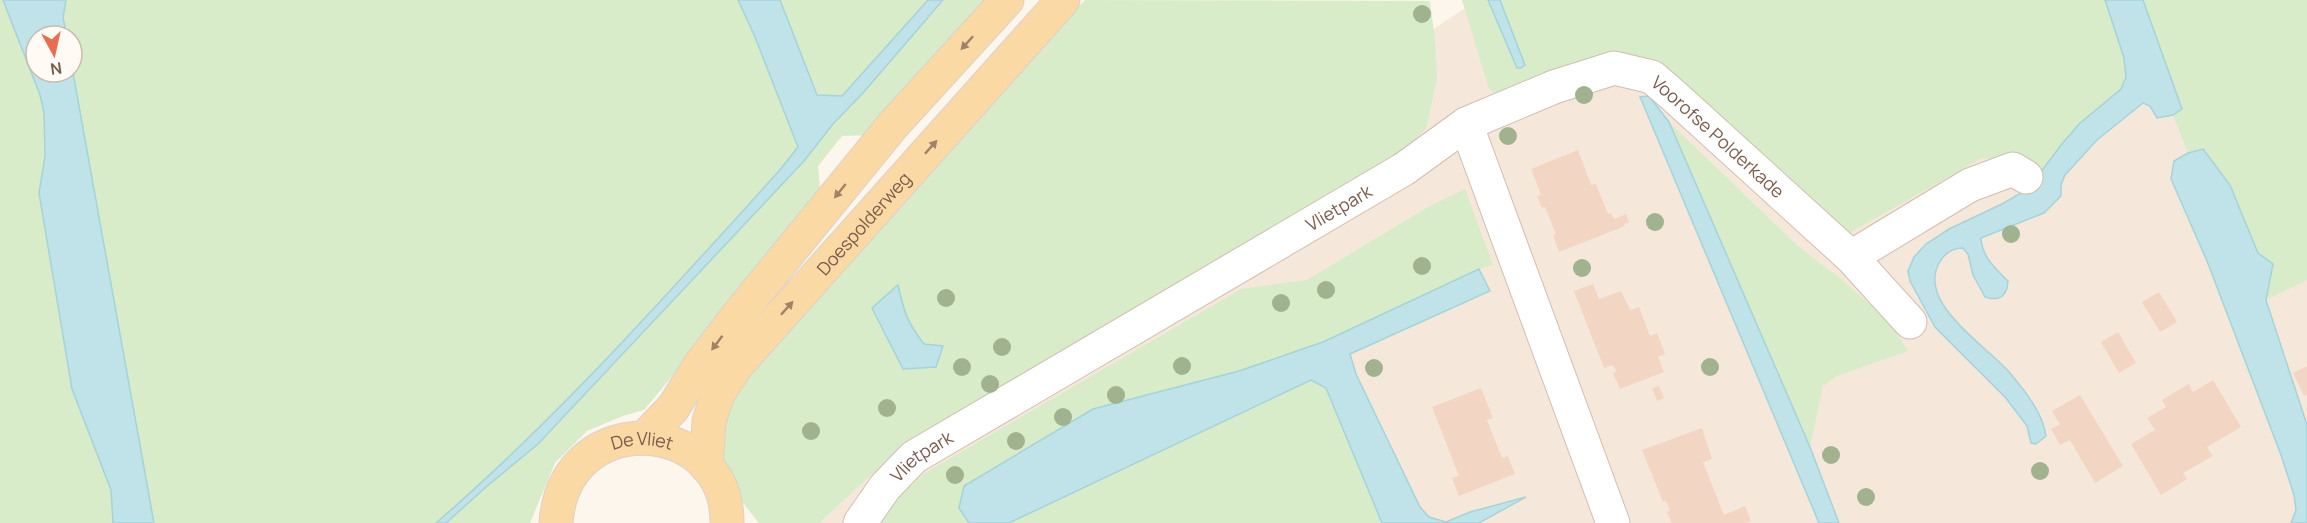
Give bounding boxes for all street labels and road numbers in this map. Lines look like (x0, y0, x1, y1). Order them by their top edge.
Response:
street label: Voorofse Polderkade (1647, 70, 1790, 203)
street label: Doespolderweg (811, 167, 916, 280)
street label: Vlietpark (1301, 178, 1377, 236)
street label: Vlietpark (885, 424, 958, 487)
street label: De Vliet (608, 426, 677, 455)

